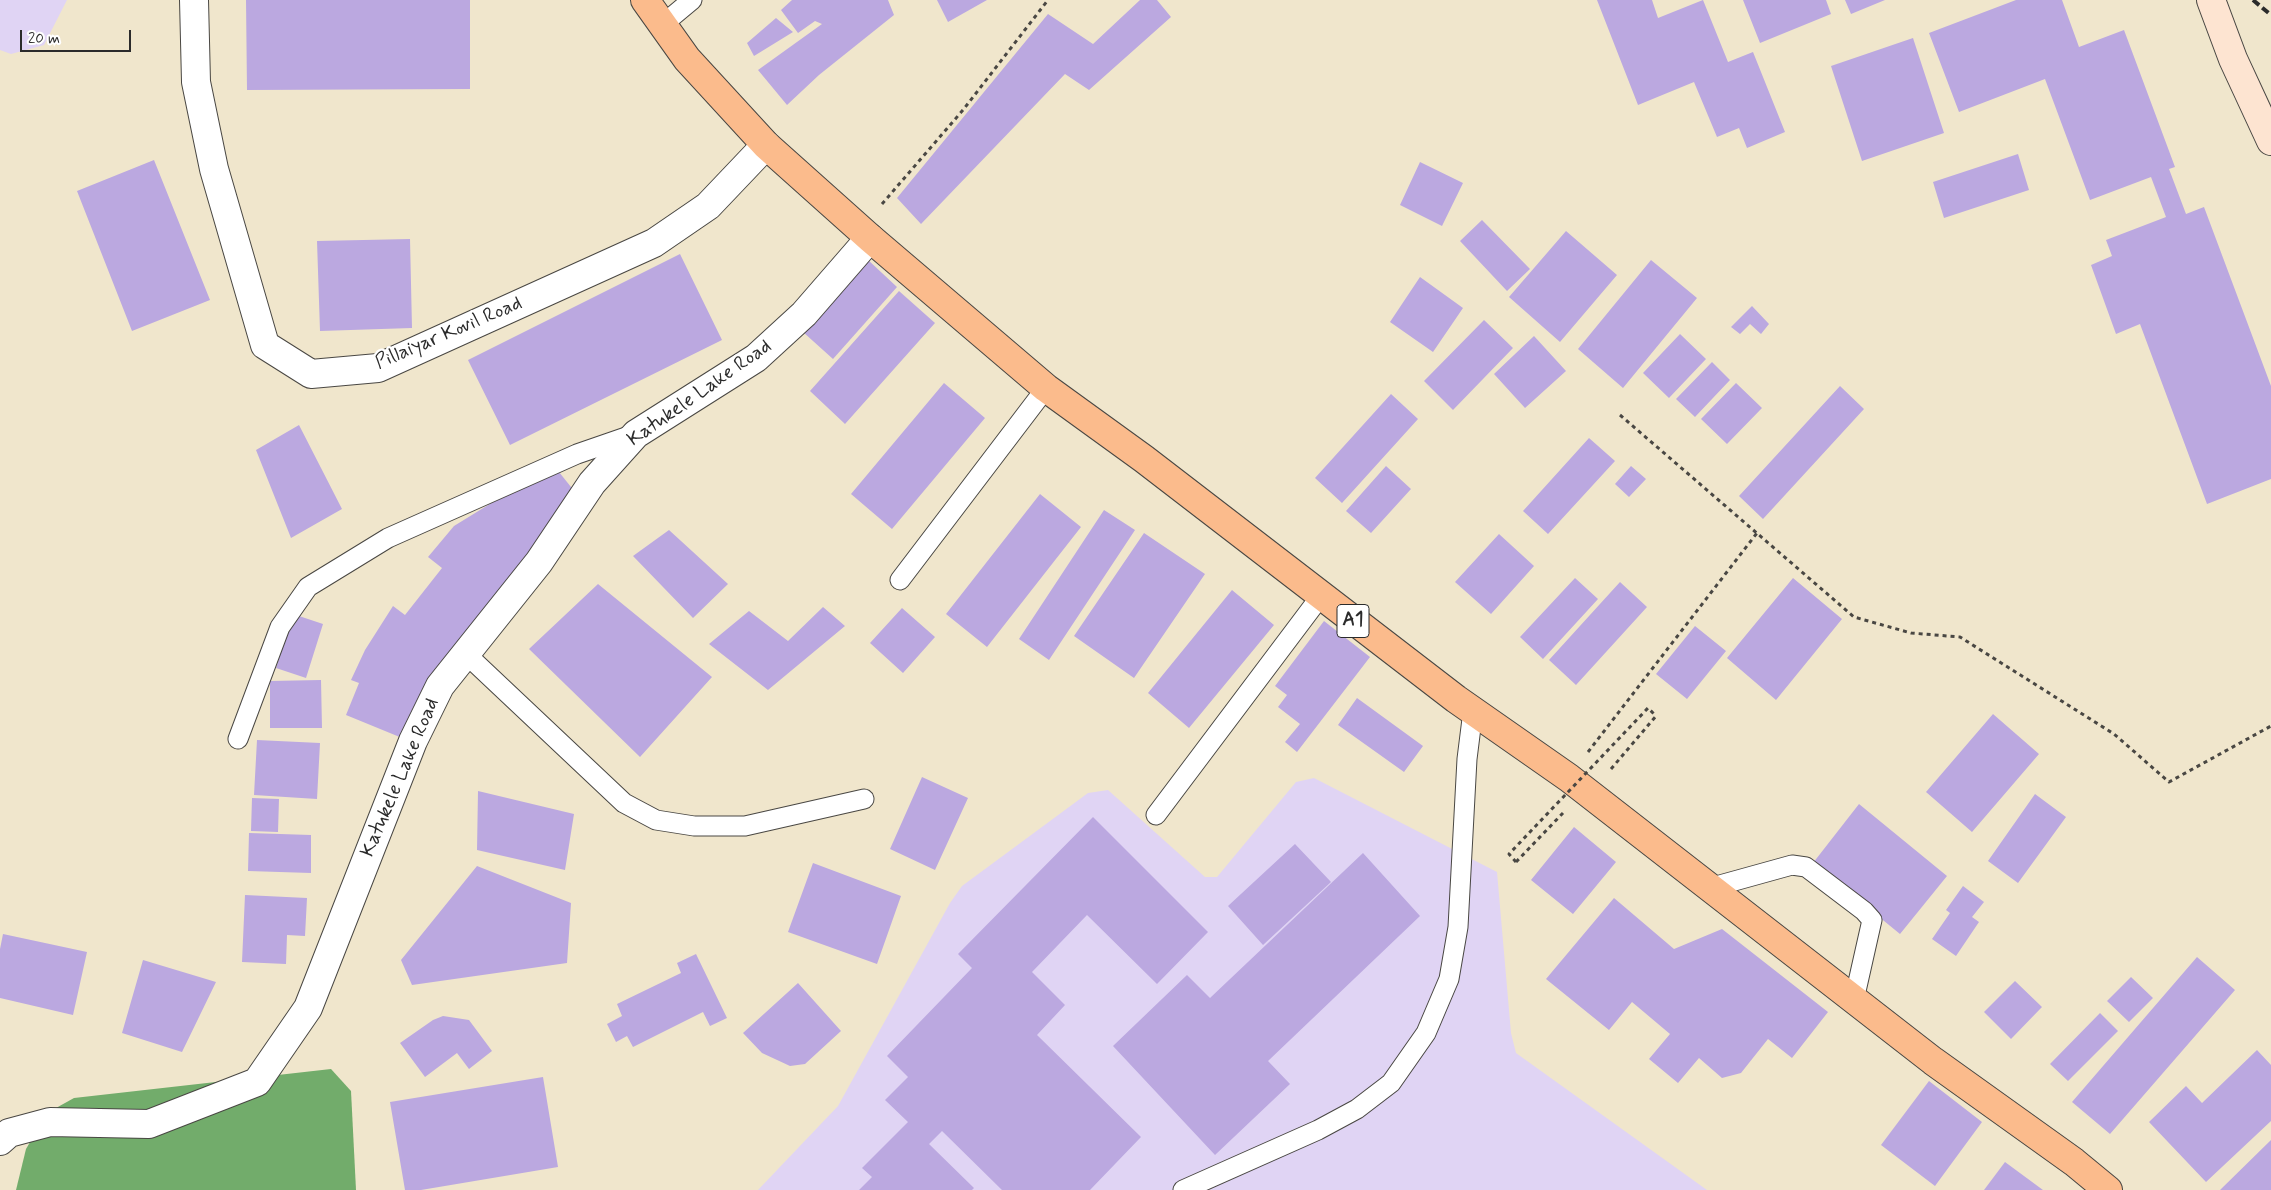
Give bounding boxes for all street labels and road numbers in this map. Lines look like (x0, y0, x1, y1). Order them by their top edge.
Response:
street label: Pillaiyar Kovil Road (372, 292, 526, 376)
street label: Katukele Lake Road (623, 335, 777, 453)
road number: A1 (1337, 604, 1369, 638)
street label: Katukele Lake Road (357, 695, 445, 861)

